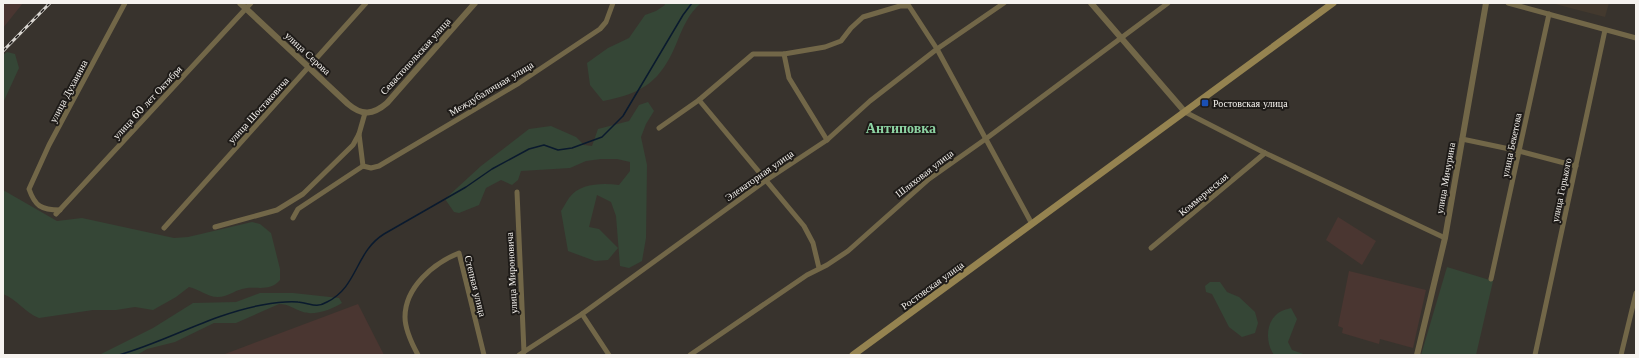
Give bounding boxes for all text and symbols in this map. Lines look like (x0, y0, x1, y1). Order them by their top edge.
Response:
street label: Севастопольская улица (377, 15, 454, 98)
street label: улица Серова (282, 29, 334, 78)
street label: улица Духанина (46, 57, 91, 125)
street label: Междубалочная улица (447, 58, 536, 119)
street label: улица 60 лет Октября (110, 62, 185, 142)
street label: улица Шостаковича (225, 74, 292, 146)
place label: Ростовская улица (1213, 97, 1288, 110)
marker: Ростовская улица (1200, 98, 1210, 108)
street label: улица Бекетова (1498, 111, 1525, 178)
district label: Антиповка (866, 119, 936, 137)
street label: улица Мичурина (1433, 141, 1458, 215)
street label: Шляховая улица (893, 146, 957, 200)
street label: Элеваторная улица (722, 147, 797, 204)
street label: улица Горького (1548, 157, 1575, 223)
street label: Коммерческая (1176, 170, 1231, 219)
street label: улица Мироновича (503, 231, 520, 314)
street label: Степная улица (462, 254, 490, 319)
street label: Ростовская улица (898, 258, 967, 313)

